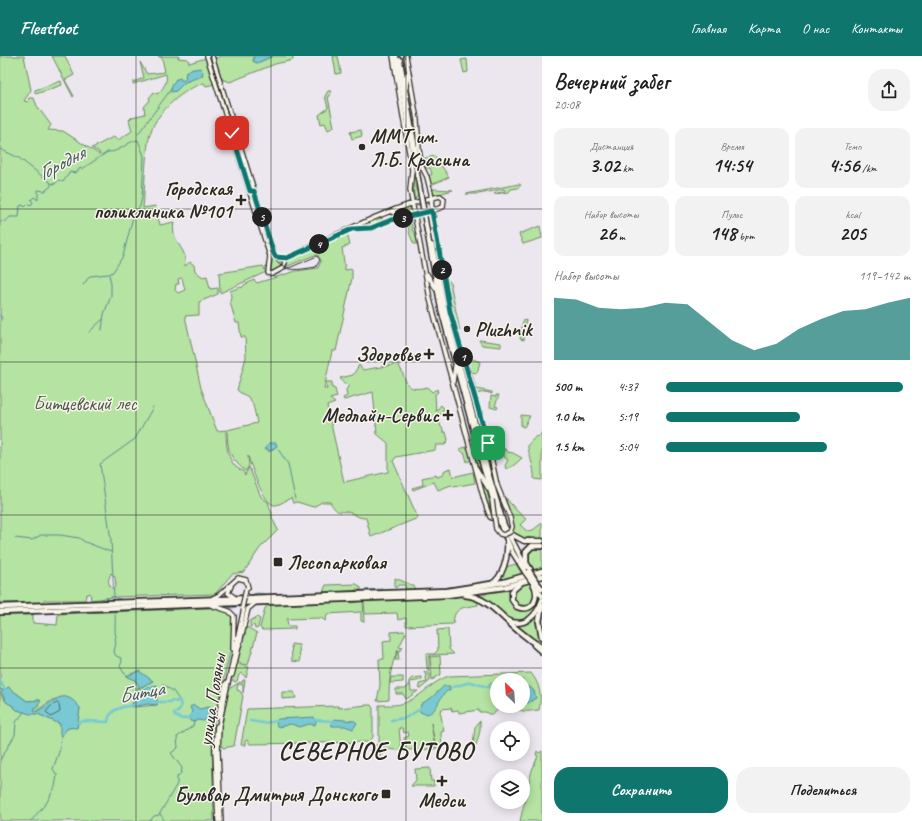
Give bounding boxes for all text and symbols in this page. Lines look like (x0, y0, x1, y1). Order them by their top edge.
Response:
text: Fleetfoot (20, 16, 77, 40)
text: Главная (691, 20, 726, 37)
text: Карта (748, 20, 780, 37)
text: О нас (802, 20, 829, 37)
text: Контакты (851, 20, 902, 37)
text: Вечерний забег (554, 68, 669, 96)
button: share (868, 69, 910, 111)
text: 20:08 (554, 97, 580, 113)
pin (215, 116, 249, 150)
icon: check (221, 122, 243, 144)
place label: ММТ им. Л.Б. Красина (370, 124, 471, 172)
water label: Городня (33, 138, 92, 186)
text: Дистанция (589, 139, 633, 153)
text: Время (720, 139, 744, 153)
text: Темп (844, 139, 862, 153)
marker: ММТ им. Л.Б. Красина (357, 142, 367, 152)
text: 3.02 (589, 153, 620, 178)
text: 14:54 (712, 153, 752, 178)
text: 4:56 (829, 153, 860, 178)
text: km (620, 161, 634, 175)
text: /km (860, 161, 877, 175)
place label: Городская поликлиника №101 (94, 176, 234, 224)
marker: Городская поликлиника №101 (235, 194, 247, 206)
pin: 5 (252, 207, 272, 227)
text: Набор высоты (584, 207, 639, 221)
text: Пульс (721, 207, 743, 221)
text: kcal (845, 207, 860, 221)
pin: 3 (393, 208, 413, 228)
text: 5 (260, 210, 264, 224)
text: 3 (401, 211, 405, 225)
text: 26 (598, 221, 616, 246)
text: 148 (710, 221, 737, 246)
text: 205 (839, 221, 866, 246)
text: m (616, 229, 625, 243)
text: bpm (737, 229, 754, 243)
pin: 4 (309, 234, 329, 254)
text: 4 (317, 237, 321, 251)
pin: 2 (432, 260, 452, 280)
text: 2 (440, 263, 444, 277)
text: Набор высоты (554, 268, 619, 284)
text: 119–142 m (859, 268, 910, 284)
place label: Pluzhnik (475, 317, 533, 342)
marker: Pluzhnik (462, 324, 472, 334)
place label: Здоровье (356, 342, 421, 367)
pin: 1 (453, 347, 473, 367)
marker: Здоровье (423, 348, 435, 360)
text: 1 (461, 350, 465, 364)
text: 500 m (554, 379, 582, 395)
text: 4:37 (618, 379, 638, 395)
park label: Битцевский лес (33, 391, 138, 416)
place label: Медлайн-Сервис (322, 403, 440, 428)
marker: Медлайн-Сервис (442, 409, 454, 421)
text: 1.0 km (554, 409, 584, 425)
text: 5:19 (618, 409, 638, 425)
pin (471, 426, 505, 460)
icon: arrive (477, 432, 499, 454)
text: 1.5 km (554, 439, 584, 455)
text: 5:04 (618, 439, 638, 455)
place label: Лесопарковая (287, 550, 387, 575)
marker: Лесопарковая (272, 556, 284, 568)
street label: улица Поляны (192, 650, 232, 749)
north arrow (490, 673, 530, 713)
map controls (490, 673, 530, 809)
water label: Битца (116, 674, 168, 709)
button: locate (490, 721, 530, 761)
district label: СЕВЕРНОЕ БУТОВО (279, 736, 475, 766)
button: Сохранить (554, 767, 728, 813)
button: Поделиться (736, 767, 910, 813)
button: layers (490, 769, 530, 809)
marker: Медси (436, 775, 448, 787)
place label: Бульвар Дмитрия Донского (174, 782, 379, 807)
marker: Бульвар Дмитрия Донского (380, 788, 392, 800)
place label: Медси (419, 788, 466, 813)

